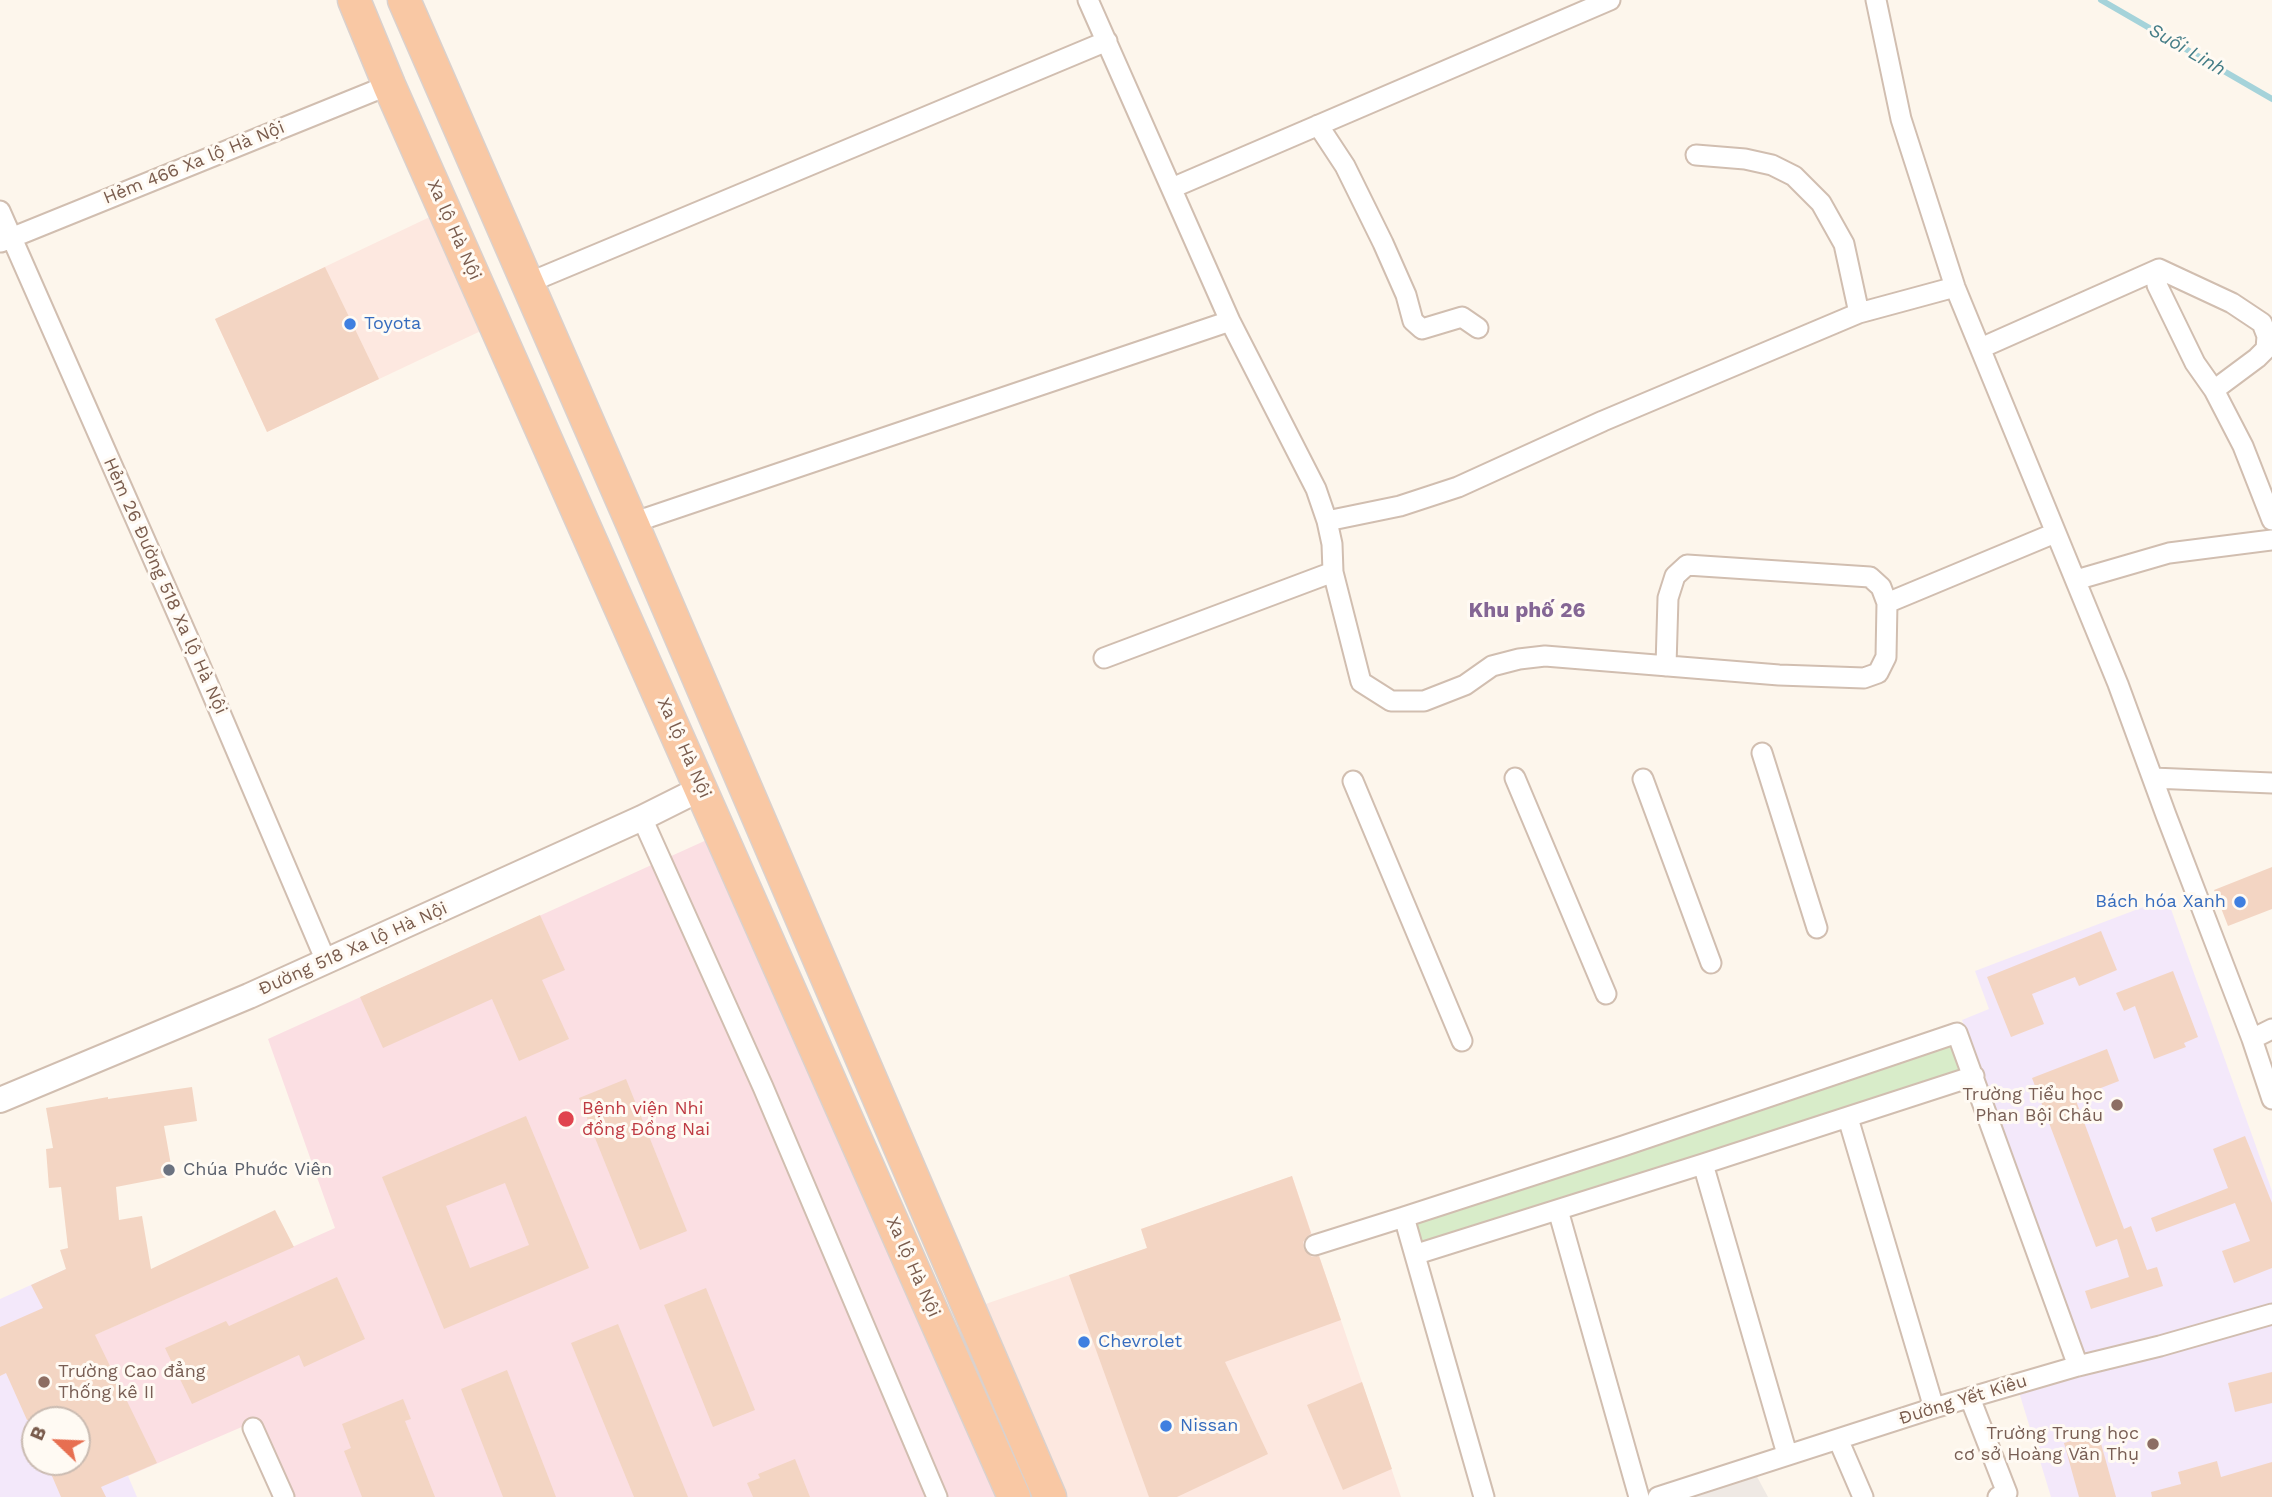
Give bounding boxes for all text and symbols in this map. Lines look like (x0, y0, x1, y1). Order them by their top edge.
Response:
water label: Suối Linh (2145, 19, 2229, 81)
street label: Hẻm 466 Xa lộ Hà Nội (100, 117, 288, 209)
street label: Xa lộ Hà Nội (422, 176, 486, 284)
place label: Toyota (364, 313, 421, 335)
marker: Toyota (342, 316, 358, 332)
street label: Hẻm 26 Đường 518 Xa lộ Hà Nội (98, 454, 232, 718)
district label: Khu phố 26 (1469, 598, 1585, 624)
street label: Xa lộ Hà Nội (652, 694, 716, 802)
place label: Bách hóa Xanh (2095, 891, 2226, 913)
marker: Bách hóa Xanh (2232, 894, 2248, 910)
street label: Đường 518 Xa lộ Hà Nội (255, 898, 451, 1000)
place label: Trường Tiểu học Phan Bội Châu (1962, 1084, 2103, 1126)
marker: Trường Tiểu học Phan Bội Châu (2109, 1097, 2125, 1113)
place label: Bệnh viện Nhi đồng Đồng Nai (582, 1098, 710, 1140)
marker: Bệnh viện Nhi đồng Đồng Nai (556, 1109, 576, 1129)
place label: Chúa Phước Viên (183, 1159, 332, 1181)
marker: Chúa Phước Viên (161, 1162, 177, 1178)
street label: Xa lộ Hà Nội (881, 1213, 945, 1321)
place label: Chevrolet (1098, 1331, 1182, 1353)
marker: Chevrolet (1076, 1334, 1092, 1350)
place label: Trường Cao đẳng Thống kê II (58, 1361, 205, 1404)
street label: Đường Yết Kiêu (1896, 1370, 2030, 1430)
marker: Trường Cao đẳng Thống kê II (36, 1374, 52, 1390)
north arrow (21, 1406, 91, 1476)
place label: Nissan (1180, 1415, 1238, 1437)
marker: Nissan (1158, 1418, 1174, 1434)
text: B (25, 1423, 51, 1444)
place label: Trường Trung học cơ sở Hoàng Văn Thụ (1954, 1423, 2139, 1466)
marker: Trường Trung học cơ sở Hoàng Văn Thụ (2145, 1436, 2161, 1452)

